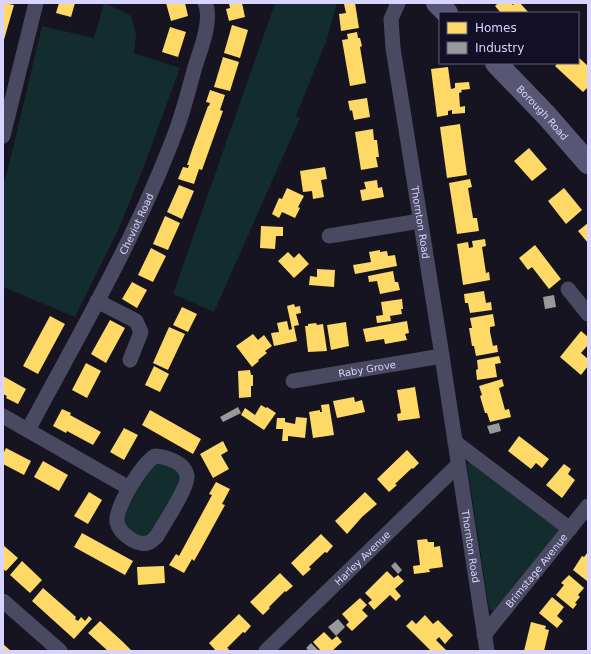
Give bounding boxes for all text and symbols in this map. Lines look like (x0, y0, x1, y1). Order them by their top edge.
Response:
legend (439, 12, 579, 64)
text: Homes (475, 21, 517, 35)
text: Industry (475, 41, 524, 55)
street label: Borough Road (515, 83, 571, 142)
street label: Thornton Road (409, 184, 432, 259)
street label: Cheviot Road (117, 191, 155, 256)
street label: Raby Grove (337, 358, 397, 379)
street label: Thornton Road (460, 508, 482, 584)
street label: Harley Avenue (332, 528, 392, 587)
street label: Brimstage Avenue (503, 531, 569, 610)

